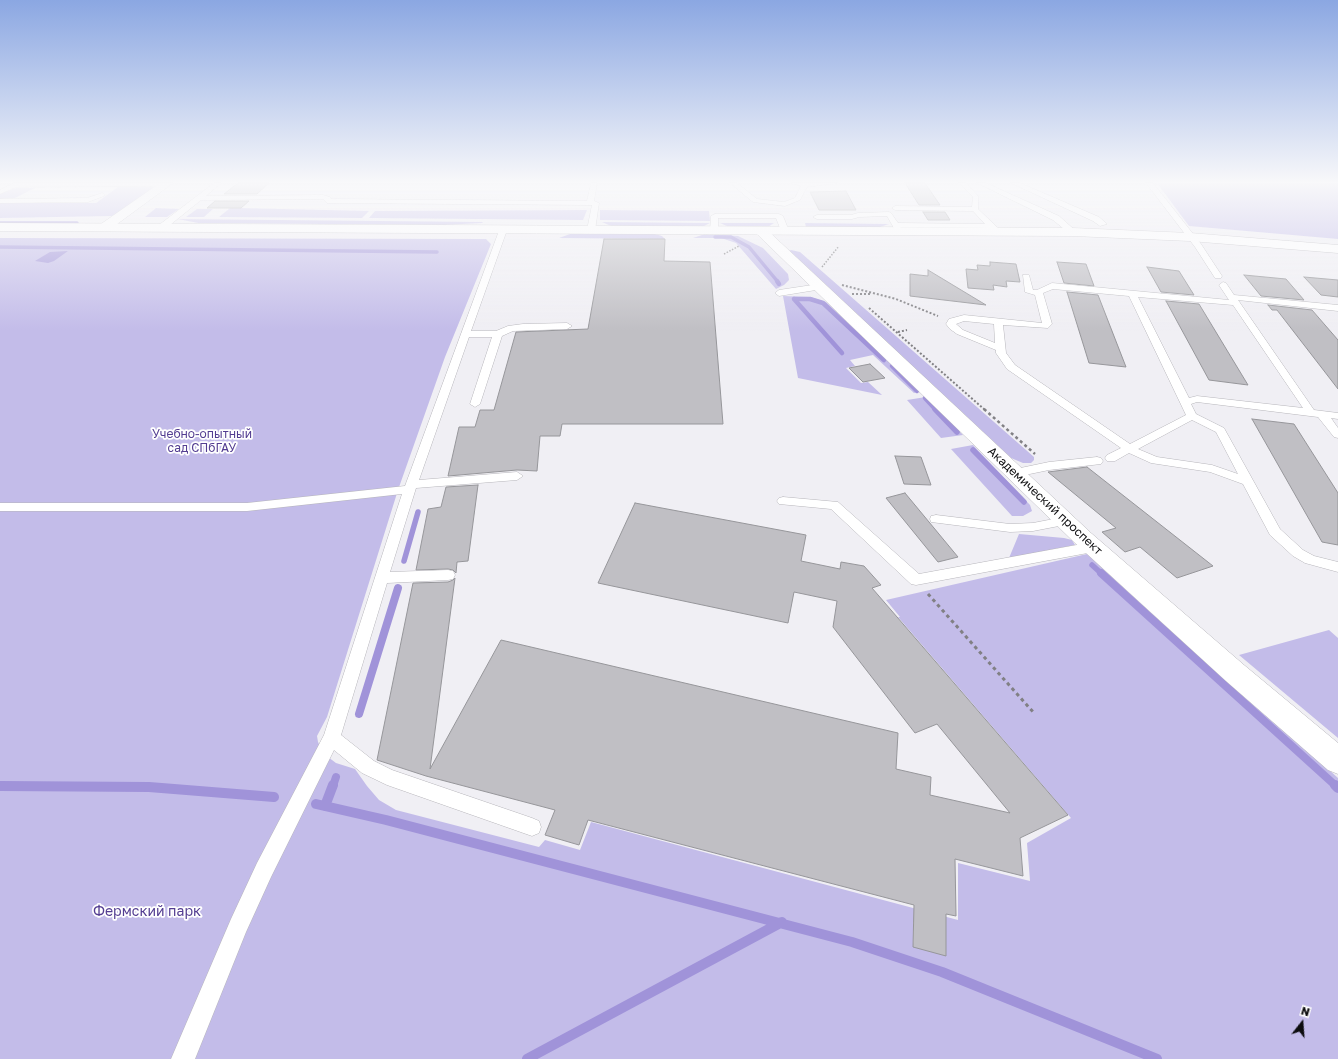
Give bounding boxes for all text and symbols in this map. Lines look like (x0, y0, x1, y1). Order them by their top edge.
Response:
park label: Учебно-опытный сад СПбГАУ (152, 427, 252, 455)
street label: Академический проспект (985, 444, 1105, 558)
park label: Фермский парк (93, 904, 201, 920)
north arrow (1282, 1003, 1322, 1043)
text: N (1300, 1004, 1312, 1018)

